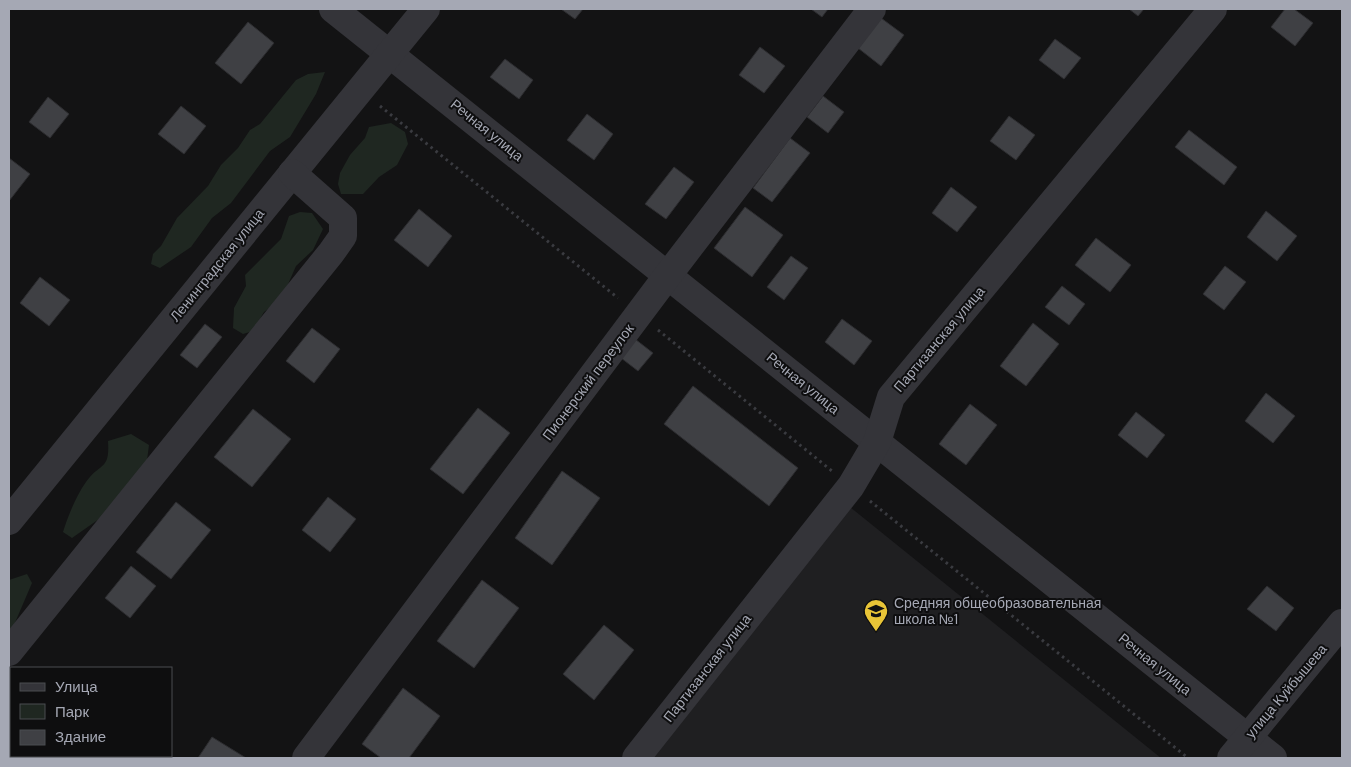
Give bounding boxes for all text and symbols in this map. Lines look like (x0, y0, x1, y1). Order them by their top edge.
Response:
street label: Речная улица (447, 95, 527, 165)
street label: Ленинградская улица (166, 205, 268, 325)
street label: Партизанская улица (890, 282, 989, 396)
street label: Пионерский переулок (538, 320, 638, 444)
street label: Речная улица (763, 348, 843, 418)
place label: Средняя общеобразовательная школа №1 (894, 594, 1101, 628)
school or university icon: Средняя общеобразовательная школа №1 (863, 598, 889, 632)
street label: Партизанская улица (659, 610, 755, 726)
street label: Речная улица (1115, 629, 1195, 699)
street label: улица Куйбышева (1241, 640, 1331, 742)
legend (10, 667, 172, 757)
text: Улица (55, 677, 98, 697)
text: Парк (55, 702, 89, 722)
text: Здание (55, 727, 106, 747)

